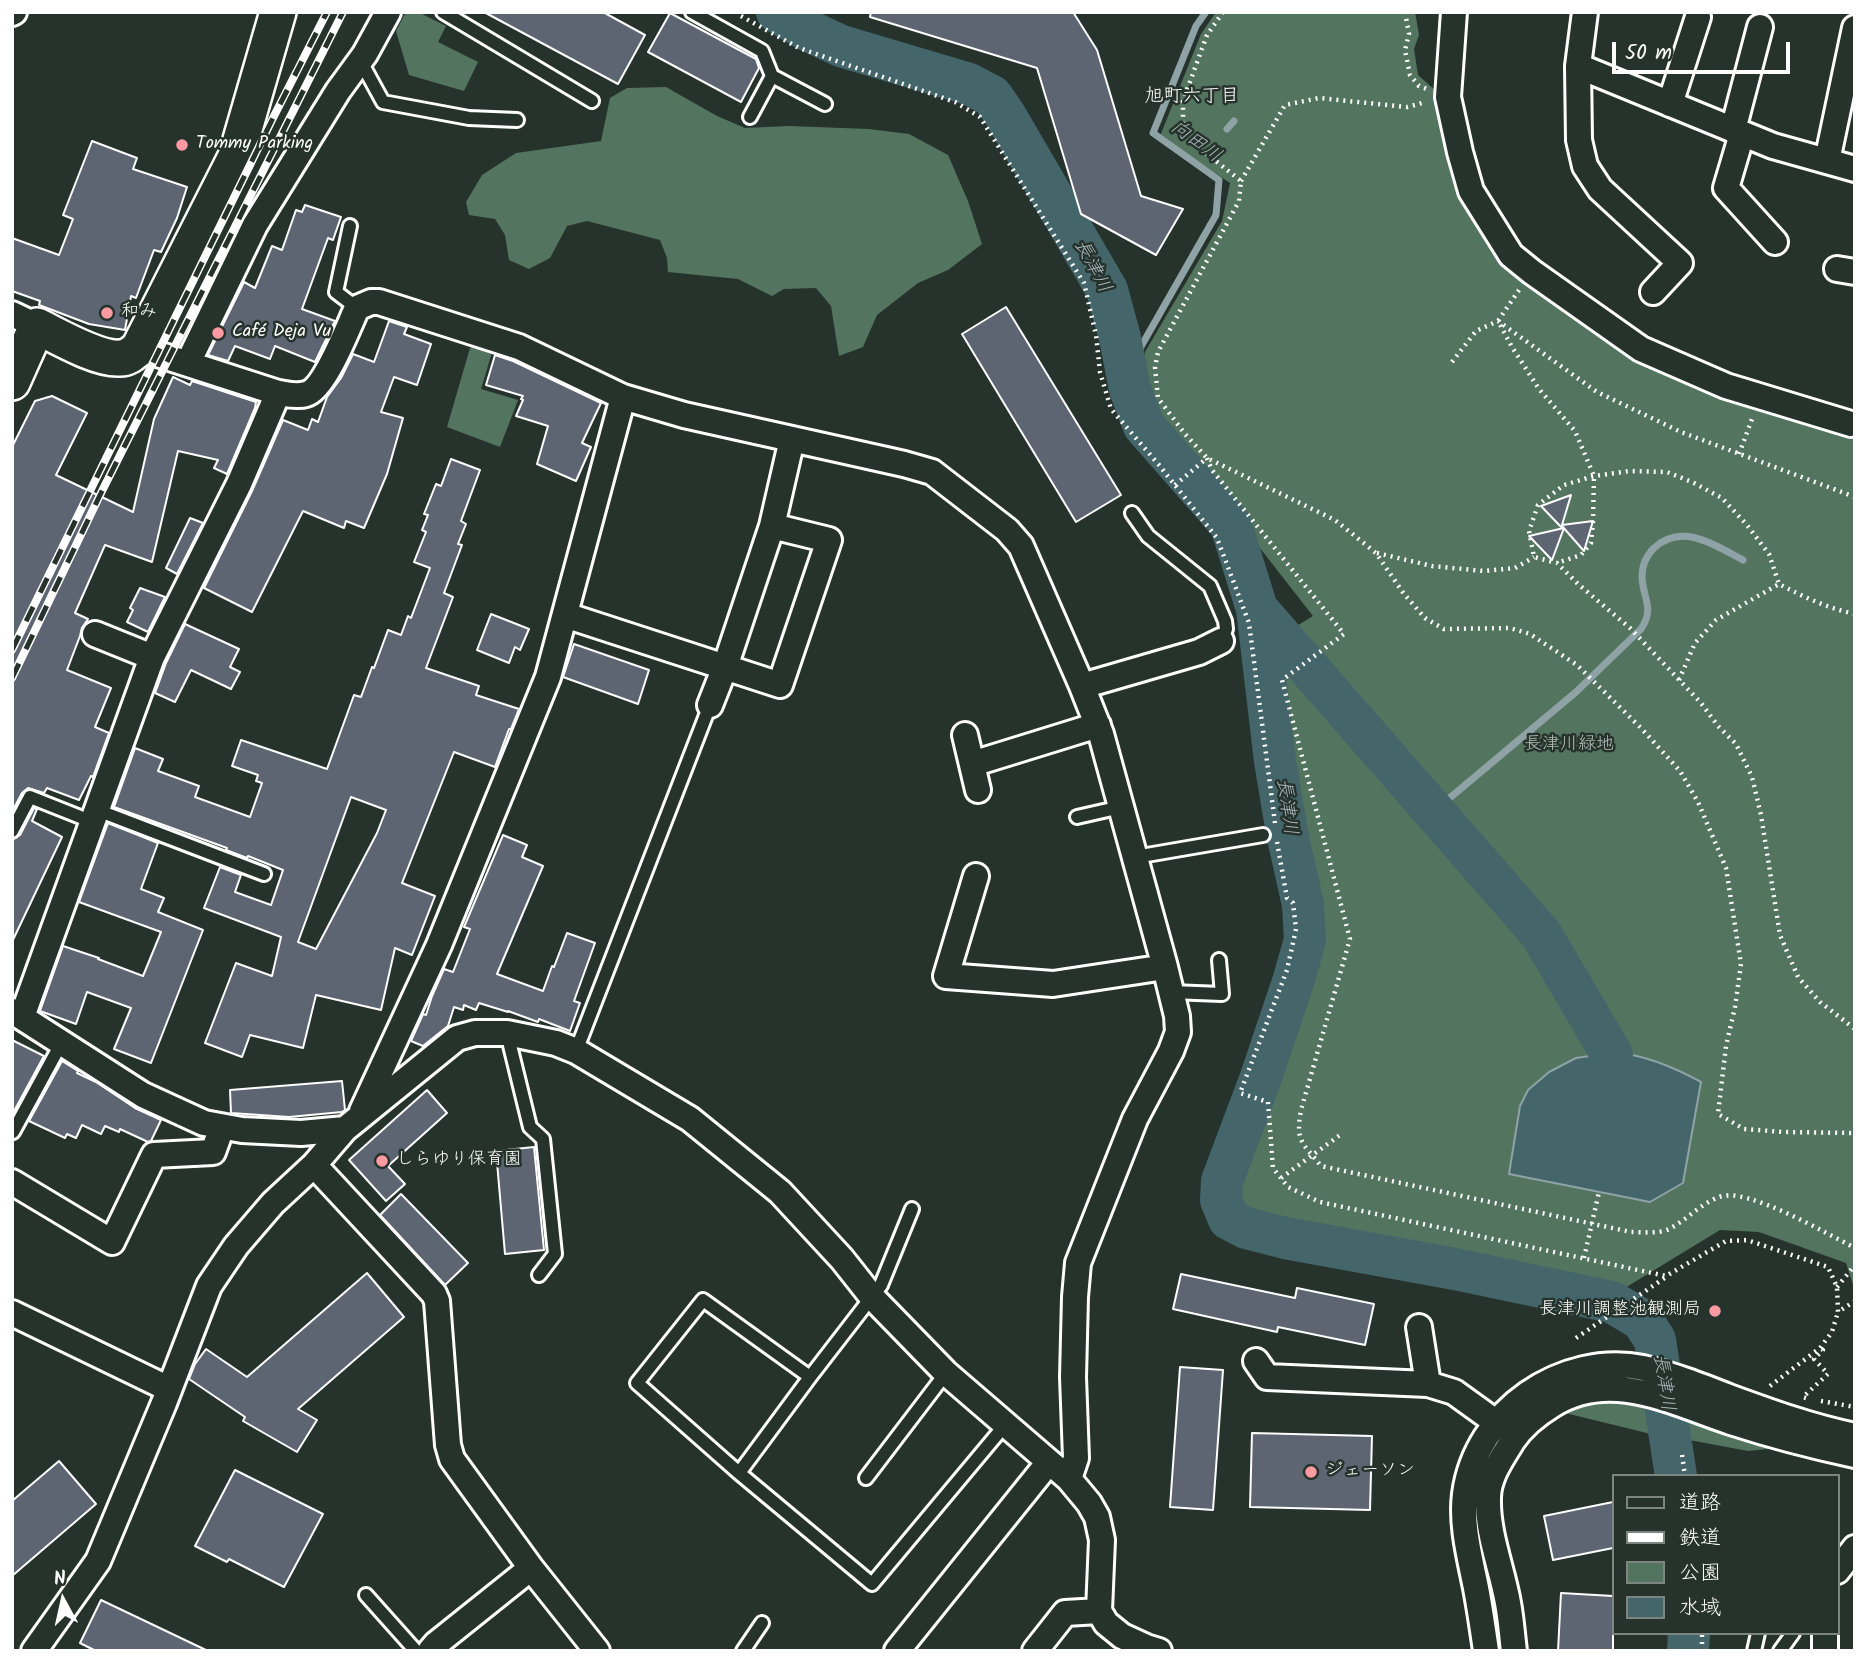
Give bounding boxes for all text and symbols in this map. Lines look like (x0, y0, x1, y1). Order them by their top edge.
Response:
scale bar (1615, 28, 1794, 72)
text: 50 m (1625, 37, 1672, 70)
district label: 旭町六丁目 (1145, 87, 1239, 109)
water label: 向田川 (1165, 117, 1225, 169)
place label: Tommy Parking (196, 134, 313, 156)
marker: Tommy Parking (174, 137, 190, 153)
water label: 長津川 (1068, 236, 1114, 298)
place label: 和み (121, 302, 157, 324)
marker: 和み (99, 305, 115, 321)
place label: Café Deja Vu (232, 322, 331, 344)
marker: Café Deja Vu (210, 325, 226, 341)
park label: 長津川緑地 (1524, 735, 1614, 757)
water label: 長津川 (1270, 777, 1300, 837)
place label: しらゆり保育園 (396, 1150, 522, 1172)
marker: しらゆり保育園 (374, 1153, 390, 1169)
place label: 長津川調整池観測局 (1539, 1300, 1701, 1322)
marker: 長津川調整池観測局 (1707, 1303, 1723, 1319)
water label: 長津川 (1646, 1353, 1678, 1413)
place label: ジェーソン (1325, 1461, 1415, 1483)
marker: ジェーソン (1303, 1464, 1319, 1480)
legend (1612, 1474, 1839, 1635)
text: 道路 (1679, 1487, 1721, 1520)
text: 鉄道 (1679, 1522, 1721, 1555)
text: 公園 (1679, 1557, 1721, 1590)
text: N (52, 1564, 68, 1595)
north arrow (28, 1565, 98, 1635)
text: 水域 (1679, 1592, 1721, 1625)

